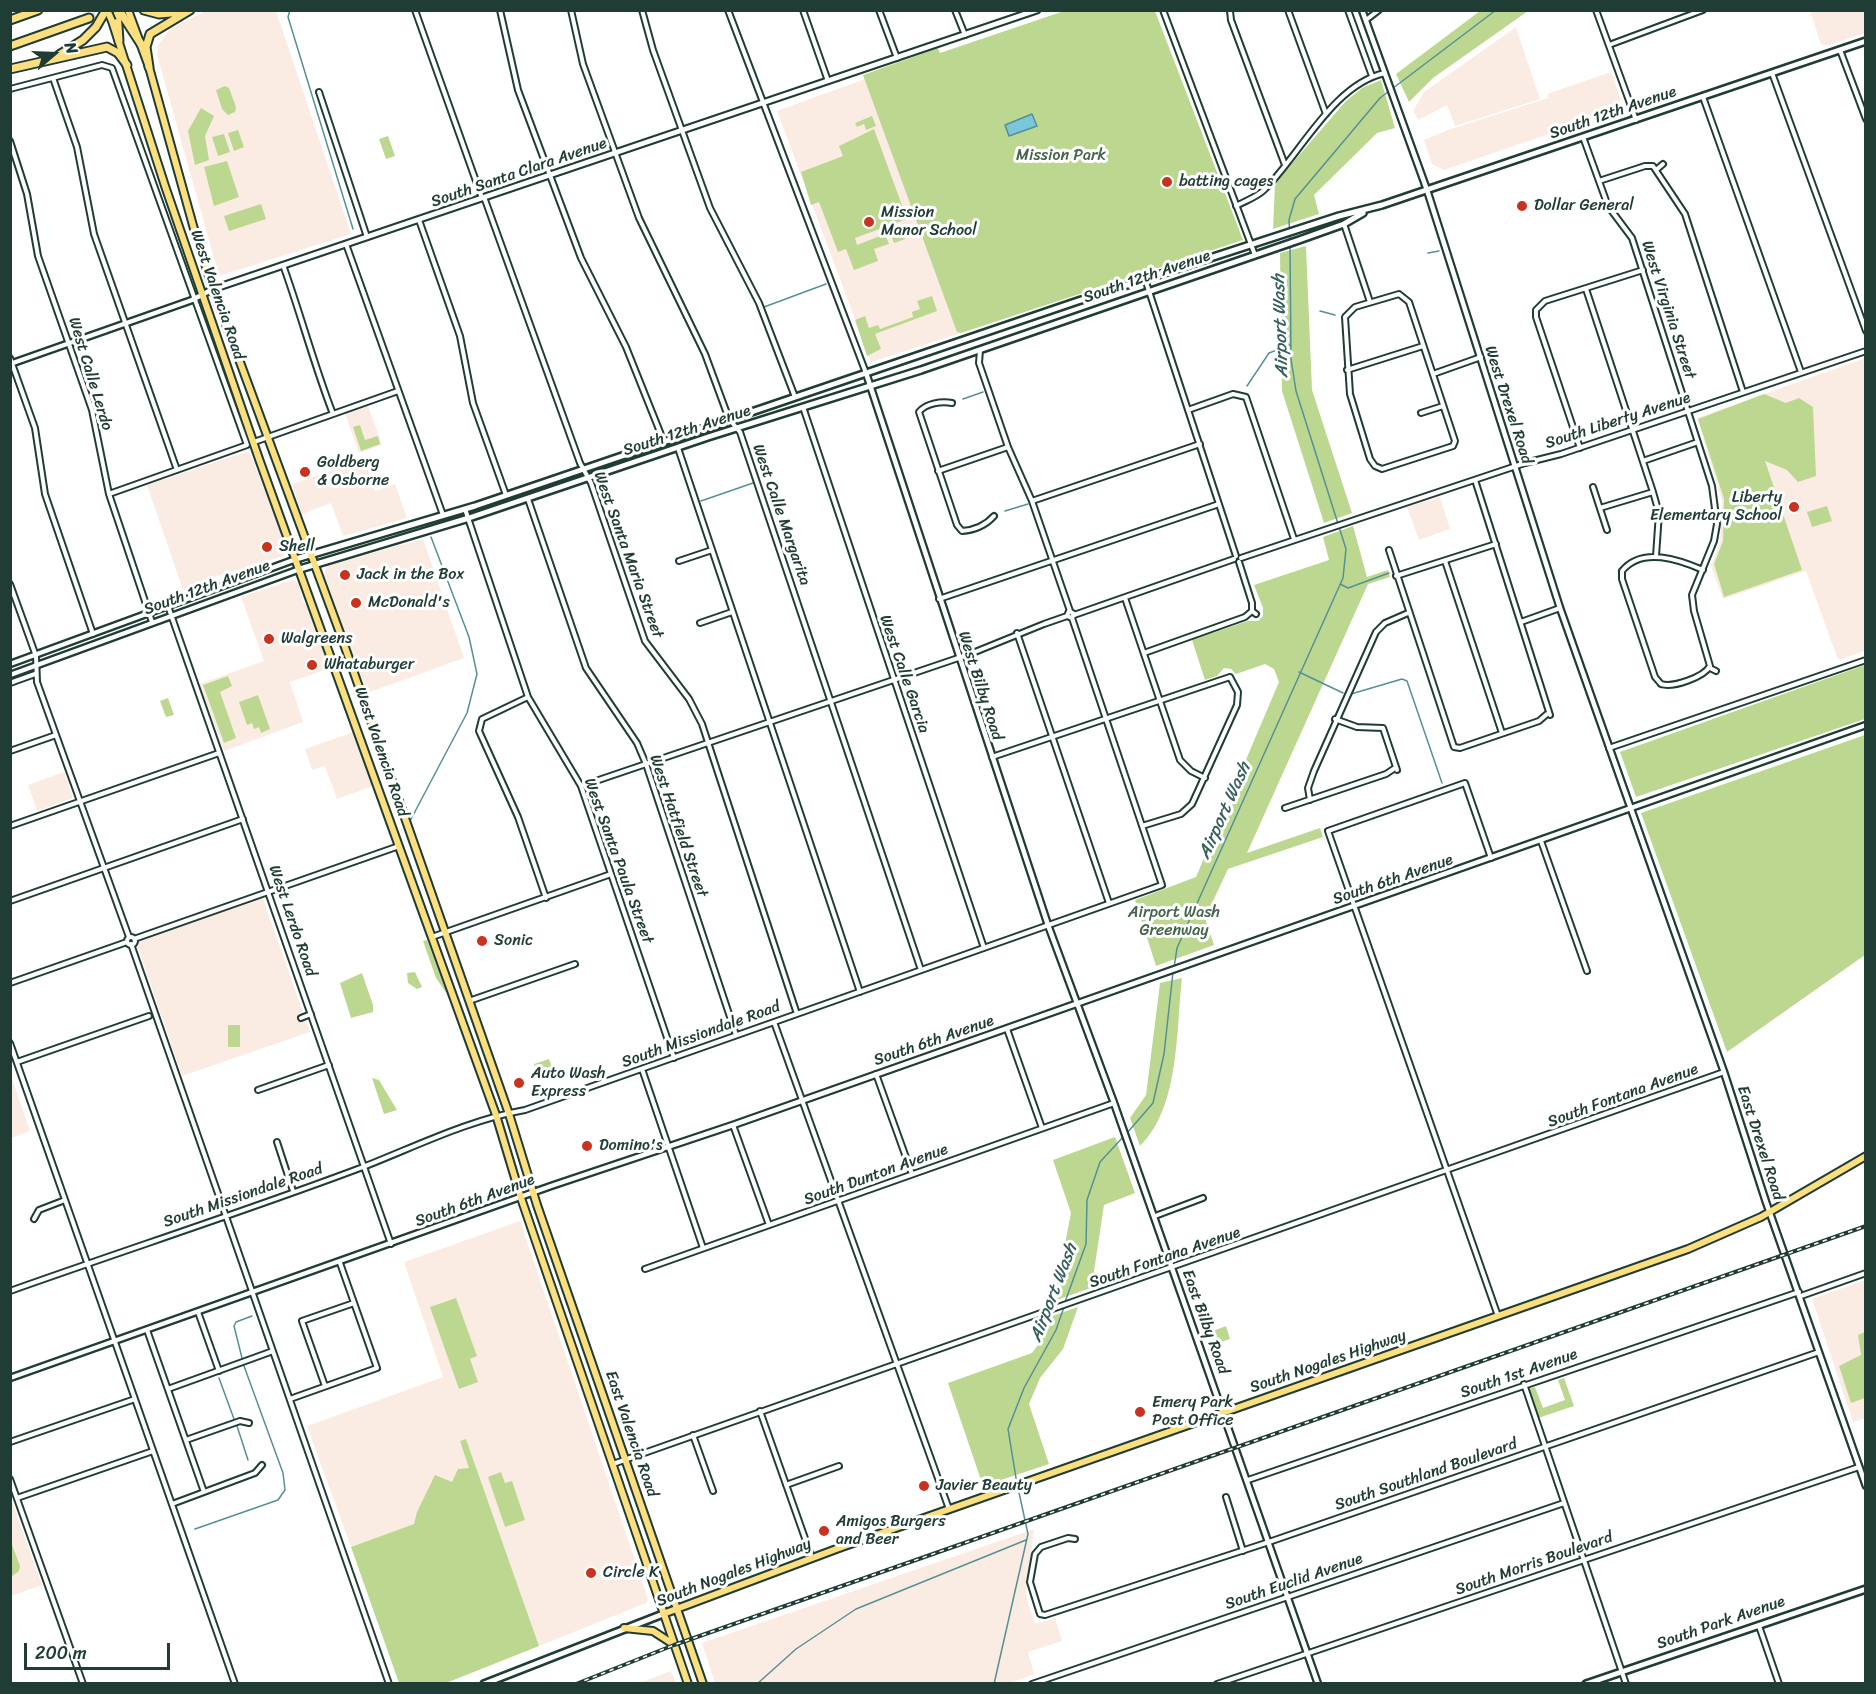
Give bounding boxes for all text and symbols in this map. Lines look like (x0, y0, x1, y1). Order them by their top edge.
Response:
north arrow (24, 24, 84, 84)
text: N (56, 38, 87, 58)
street label: South 12th Avenue (1547, 82, 1679, 144)
street label: South Santa Clara Avenue (429, 134, 609, 212)
park label: Mission Park (1016, 146, 1106, 166)
place label: batting cages (1179, 172, 1273, 192)
marker: batting cages (1160, 175, 1174, 189)
place label: Dollar General (1534, 196, 1634, 216)
marker: Dollar General (1515, 199, 1529, 213)
place label: Mission Manor School (881, 203, 977, 241)
marker: Mission Manor School (862, 215, 876, 229)
street label: West Valencia Road (186, 228, 248, 362)
street label: West Virginia Street (1637, 239, 1699, 381)
street label: South 12th Avenue (1081, 246, 1213, 308)
water label: Airport Wash (1268, 274, 1294, 378)
street label: West Calle Lerdo (64, 315, 116, 433)
street label: West Drexel Road (1480, 344, 1536, 466)
street label: South Liberty Avenue (1543, 388, 1693, 454)
street label: South 12th Avenue (621, 401, 753, 461)
street label: West Calle Margarita (748, 442, 814, 588)
place label: Goldberg & Osborne (317, 453, 389, 491)
marker: Goldberg & Osborne (298, 465, 312, 479)
street label: West Santa Maria Street (589, 469, 667, 641)
place label: Liberty Elementary School (1650, 488, 1782, 526)
marker: Liberty Elementary School (1787, 500, 1801, 514)
place label: Shell (279, 537, 315, 557)
marker: Shell (260, 540, 274, 554)
street label: South 12th Avenue (141, 556, 273, 620)
place label: Jack in the Box (357, 565, 465, 585)
marker: Jack in the Box (338, 568, 352, 582)
place label: McDonald's (368, 593, 450, 613)
marker: McDonald's (349, 596, 363, 610)
street label: West Calle Garcia (875, 612, 933, 736)
place label: Walgreens (281, 629, 352, 649)
street label: West Bilby Road (953, 629, 1007, 743)
marker: Walgreens (262, 632, 276, 646)
place label: Whataburger (324, 655, 414, 675)
marker: Whataburger (305, 658, 319, 672)
street label: West Valencia Road (350, 685, 412, 819)
street label: West Hatfield Street (645, 752, 711, 900)
water label: Airport Wash (1194, 759, 1256, 863)
street label: West Santa Paula Street (579, 776, 657, 946)
street label: South 6th Avenue (1330, 850, 1456, 910)
street label: West Lerdo Road (264, 863, 320, 979)
park label: Airport Wash Greenway (1128, 903, 1220, 941)
place label: Sonic (494, 931, 533, 951)
marker: Sonic (475, 934, 489, 948)
street label: South Missiondale Road (619, 997, 783, 1073)
street label: South 6th Avenue (871, 1011, 997, 1071)
street label: South Fontana Avenue (1545, 1060, 1701, 1132)
place label: Auto Wash Express (531, 1064, 605, 1102)
marker: Auto Wash Express (512, 1076, 526, 1090)
street label: East Drexel Road (1732, 1083, 1788, 1203)
place label: Domino's (599, 1136, 663, 1156)
marker: Domino's (580, 1139, 594, 1153)
street label: South Dunton Avenue (801, 1140, 951, 1210)
street label: South Missiondale Road (161, 1160, 325, 1232)
street label: South 6th Avenue (413, 1170, 537, 1232)
street label: South Fontana Avenue (1087, 1223, 1243, 1293)
water label: Airport Wash (1025, 1241, 1083, 1345)
street label: East Bilby Road (1177, 1267, 1233, 1377)
street label: South Nogales Highway (1247, 1326, 1409, 1398)
street label: South 1st Avenue (1458, 1345, 1580, 1403)
street label: East Valencia Road (600, 1368, 662, 1500)
place label: Emery Park Post Office (1152, 1393, 1234, 1431)
marker: Emery Park Post Office (1133, 1405, 1147, 1419)
street label: South Southland Boulevard (1332, 1435, 1520, 1515)
place label: Javier Beauty (936, 1476, 1032, 1496)
marker: Javier Beauty (917, 1479, 931, 1493)
place label: Amigos Burgers and Beer (836, 1512, 946, 1550)
marker: Amigos Burgers and Beer (817, 1524, 831, 1538)
street label: South Morris Boulevard (1453, 1528, 1615, 1600)
street label: South Nogales Highway (654, 1535, 814, 1611)
street label: South Euclid Avenue (1223, 1549, 1365, 1615)
place label: Circle K (603, 1563, 659, 1583)
marker: Circle K (584, 1566, 598, 1580)
street label: South Park Avenue (1654, 1592, 1788, 1654)
scale bar (27, 1631, 172, 1669)
text: 200 m (35, 1637, 87, 1669)

